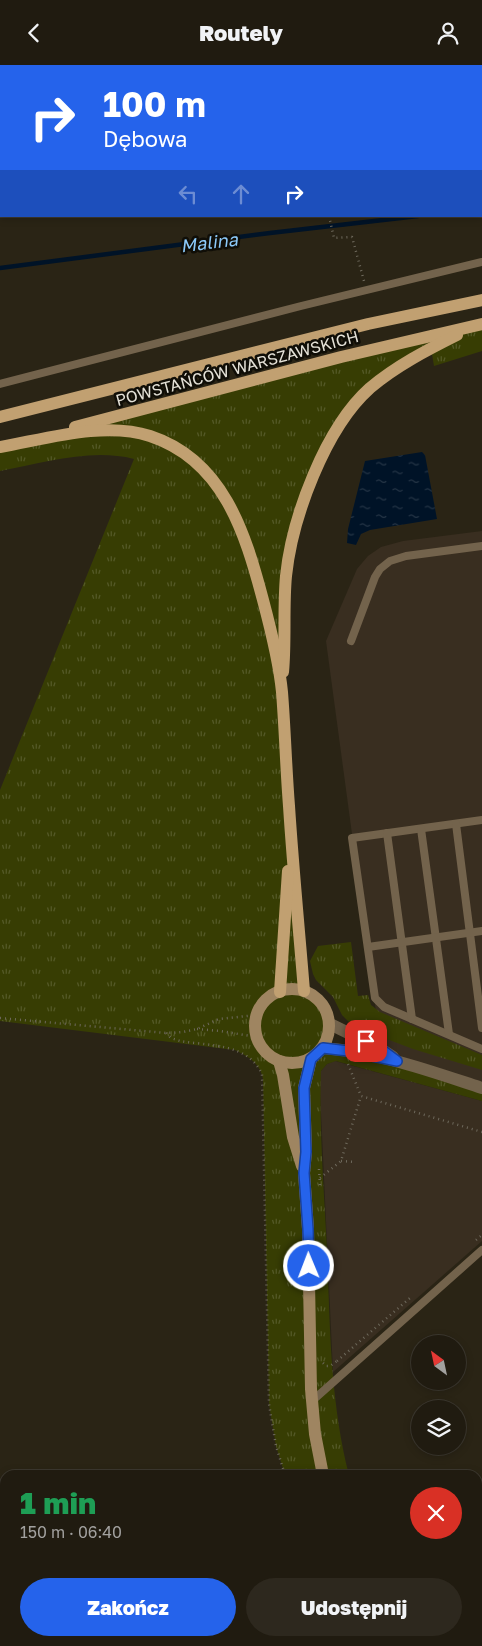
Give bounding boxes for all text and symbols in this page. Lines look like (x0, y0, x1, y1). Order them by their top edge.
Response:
icon: back (20, 19, 48, 47)
text: Routely (199, 19, 283, 46)
icon: person (434, 19, 462, 47)
text: 100 m (103, 83, 206, 125)
icon: right (20, 85, 85, 150)
text: Dębowa (103, 125, 187, 152)
icon: left (174, 180, 202, 208)
icon: ahead (227, 180, 255, 208)
icon: right (280, 180, 308, 208)
water label: Malina (179, 227, 240, 256)
street label: POWSTAŃCÓW WARSZAWSKICH (113, 326, 361, 410)
pin (345, 1020, 387, 1062)
icon: arrive (352, 1027, 380, 1055)
position arrow (282, 1239, 334, 1291)
north arrow (411, 1335, 466, 1390)
map controls (411, 1335, 466, 1455)
button: layers (411, 1400, 466, 1455)
text: 1 min (20, 1485, 96, 1521)
button: close (410, 1487, 462, 1539)
text: 150 m · 06:40 (20, 1522, 122, 1542)
button: Zakończ (20, 1578, 236, 1636)
button: Udostępnij (246, 1578, 462, 1636)

